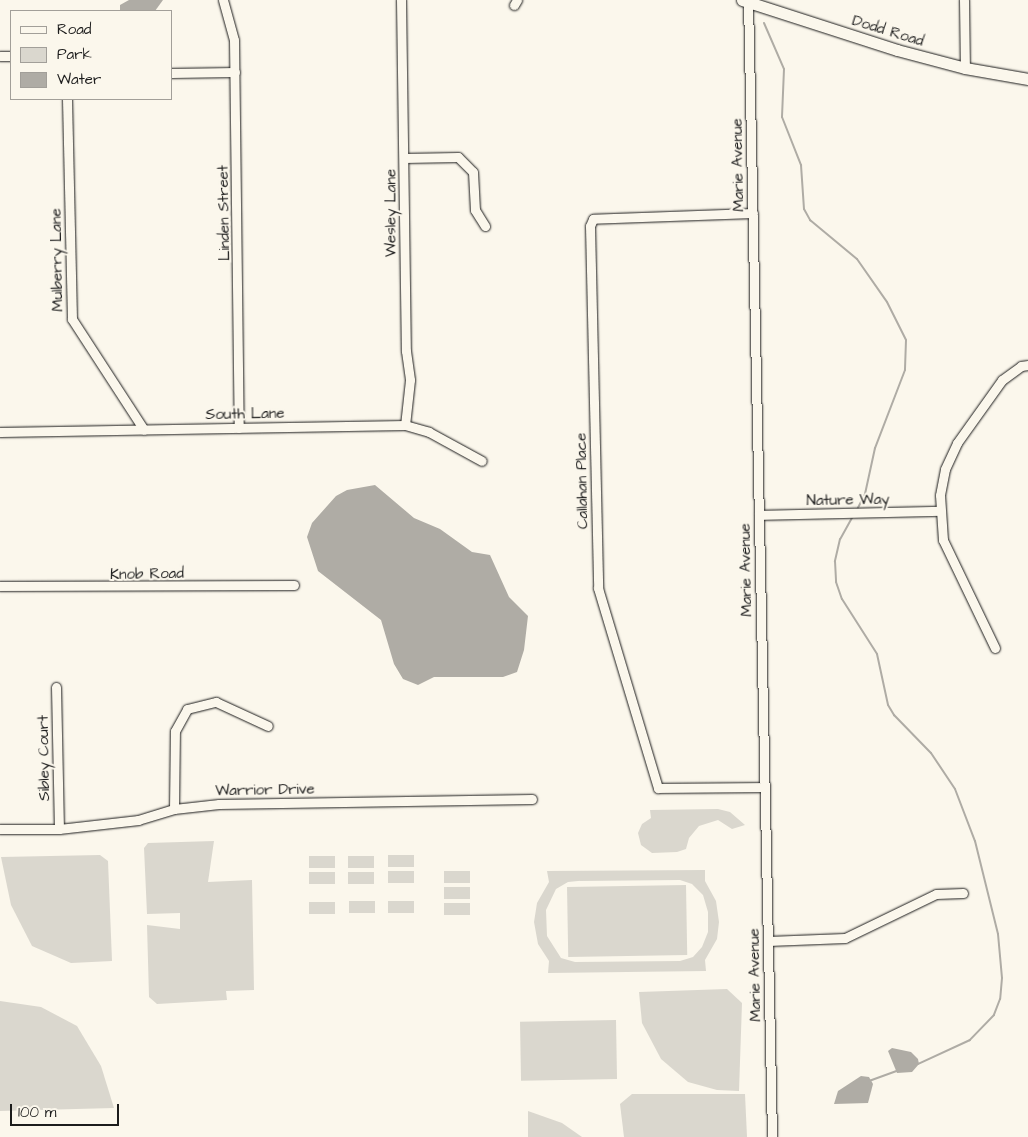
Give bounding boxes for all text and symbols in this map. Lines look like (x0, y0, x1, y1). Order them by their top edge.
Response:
legend (10, 10, 172, 100)
street label: Dodd Road (850, 12, 926, 50)
text: Road (57, 19, 91, 40)
text: Park (57, 44, 92, 65)
text: Water (57, 69, 101, 90)
street label: Marie Avenue (728, 118, 748, 212)
street label: Linden Street (214, 165, 234, 261)
street label: Wesley Lane (382, 169, 400, 257)
street label: Mulberry Lane (47, 208, 67, 312)
street label: South Lane (205, 404, 285, 424)
street label: Callahan Place (572, 433, 592, 529)
street label: Nature Way (806, 490, 890, 510)
street label: Marie Avenue (736, 523, 756, 617)
street label: Knob Road (110, 564, 184, 584)
street label: Sibley Court (34, 715, 54, 801)
street label: Warrior Drive (215, 780, 315, 800)
street label: Marie Avenue (745, 928, 765, 1022)
scale bar (12, 1094, 121, 1126)
text: 100 m (18, 1102, 57, 1123)

